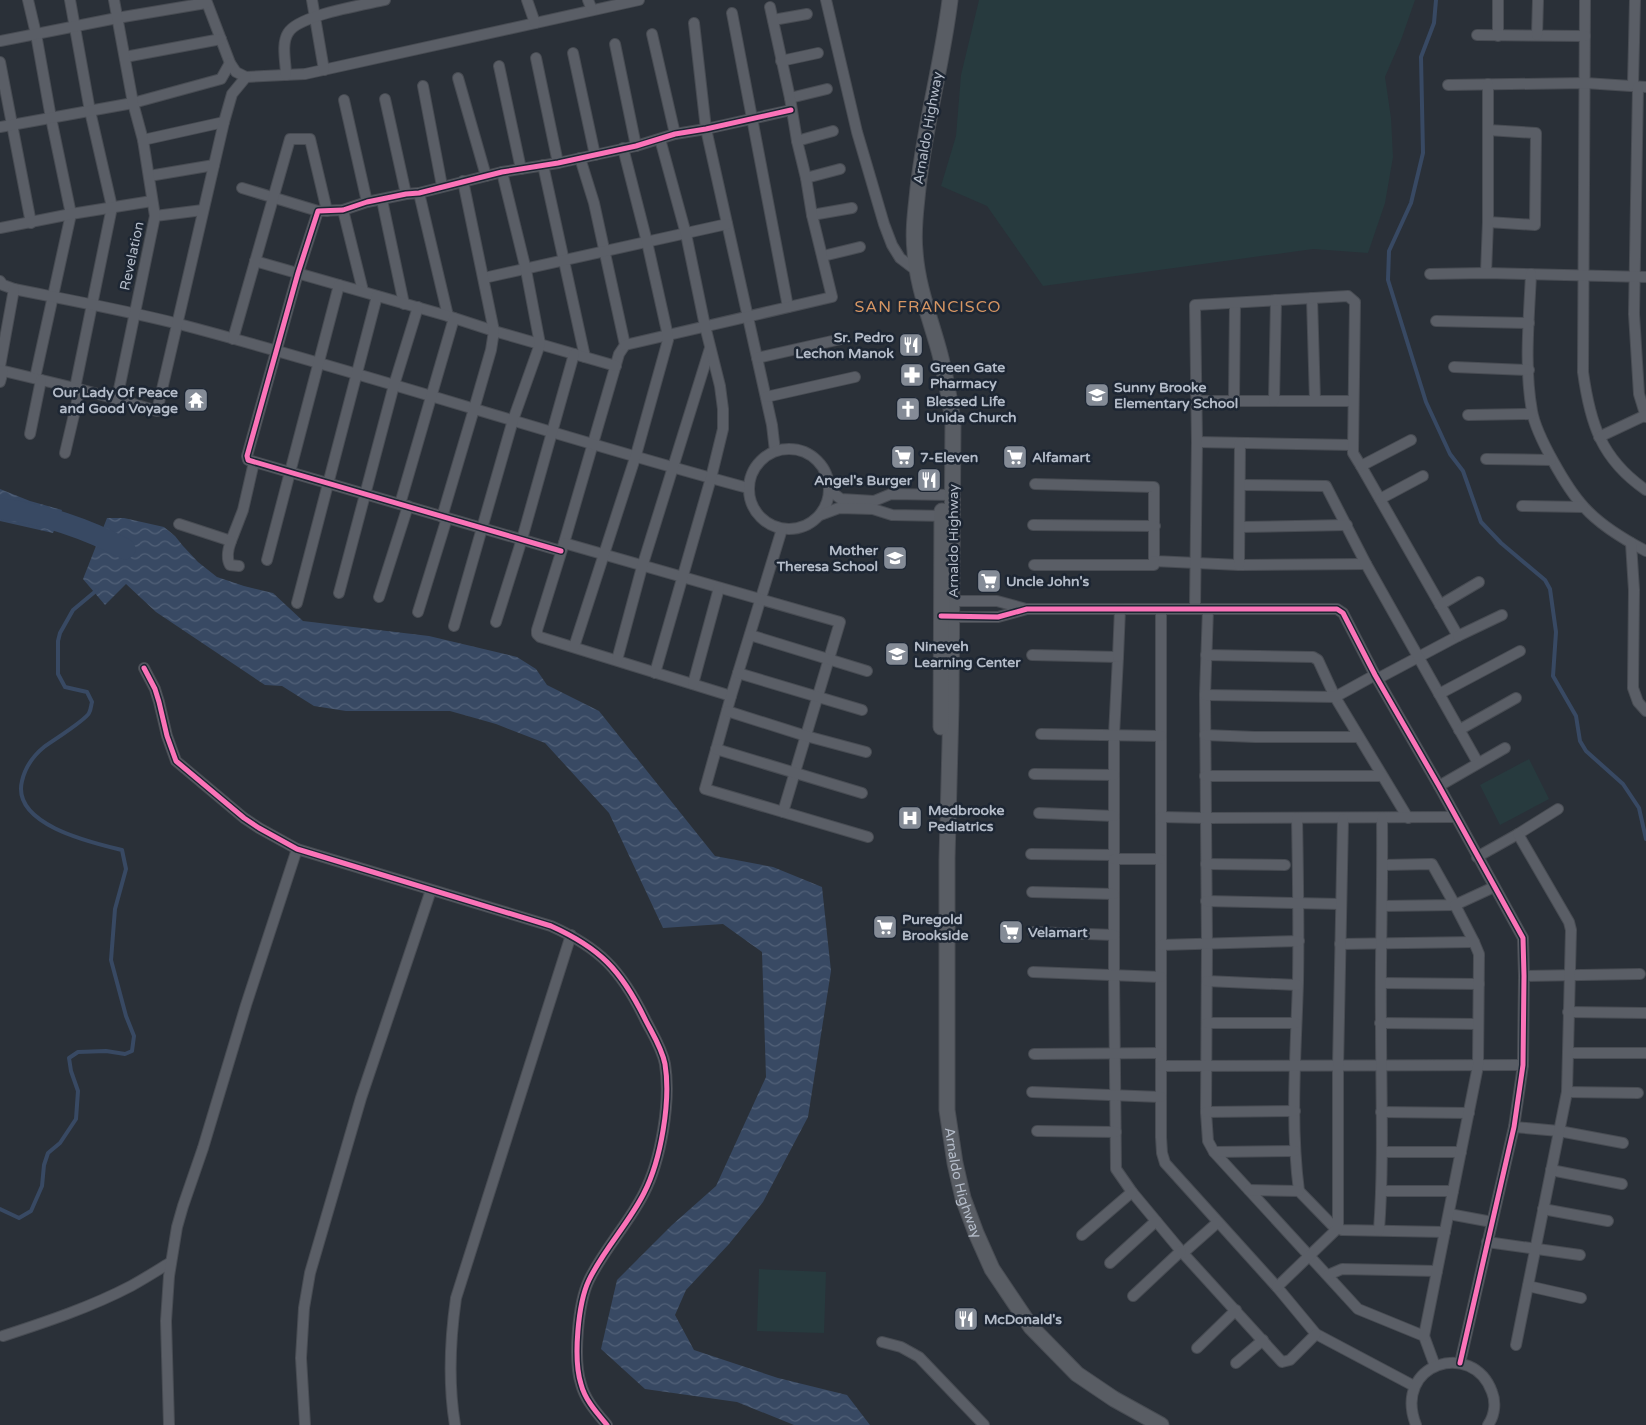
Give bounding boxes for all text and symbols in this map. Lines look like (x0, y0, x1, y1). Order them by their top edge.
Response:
street label: Arnaldo Highway (910, 70, 946, 186)
street label: Revelation (116, 220, 148, 292)
district label: SAN FRANCISCO (854, 297, 1002, 317)
place label: Sr. Pedro Lechon Manok (795, 329, 894, 362)
restaurant icon: Sr. Pedro Lechon Manok (898, 332, 924, 358)
place label: Green Gate Pharmacy (930, 359, 1005, 392)
pharmacy icon: Green Gate Pharmacy (899, 362, 925, 388)
place label: Sunny Brooke Elementary School (1114, 379, 1238, 412)
school or university icon: Sunny Brooke Elementary School (1084, 382, 1110, 408)
place label: Our Lady Of Peace and Good Voyage (53, 384, 178, 417)
temple icon: Our Lady Of Peace and Good Voyage (183, 387, 209, 413)
place label: Blessed Life Unida Church (926, 393, 1017, 426)
church icon: Blessed Life Unida Church (895, 396, 921, 422)
supermarket icon: 7-Eleven (890, 444, 916, 470)
supermarket icon: Alfamart (1002, 444, 1028, 470)
place label: 7-Eleven (920, 449, 978, 466)
place label: Alfamart (1032, 449, 1091, 466)
restaurant icon: Angel's Burger (916, 467, 942, 493)
place label: Angel's Burger (814, 472, 913, 489)
street label: Arnaldo Highway (945, 484, 962, 598)
place label: Mother Theresa School (776, 542, 879, 575)
school or university icon: Mother Theresa School (882, 545, 908, 571)
supermarket icon: Uncle John's (976, 568, 1002, 594)
place label: Uncle John's (1006, 573, 1090, 590)
place label: Nineveh Learning Center (914, 638, 1021, 671)
school or university icon: Nineveh Learning Center (884, 641, 910, 667)
place label: Medbrooke Pediatrics (928, 802, 1005, 835)
hospital icon: Medbrooke Pediatrics (897, 805, 923, 831)
place label: Puregold Brookside (902, 911, 968, 944)
supermarket icon: Puregold Brookside (872, 914, 898, 940)
supermarket icon: Velamart (998, 919, 1024, 945)
place label: Velamart (1028, 924, 1088, 941)
street label: Arnaldo Highway (941, 1126, 986, 1241)
restaurant icon: McDonald's (953, 1306, 979, 1332)
place label: McDonald's (984, 1311, 1062, 1328)

